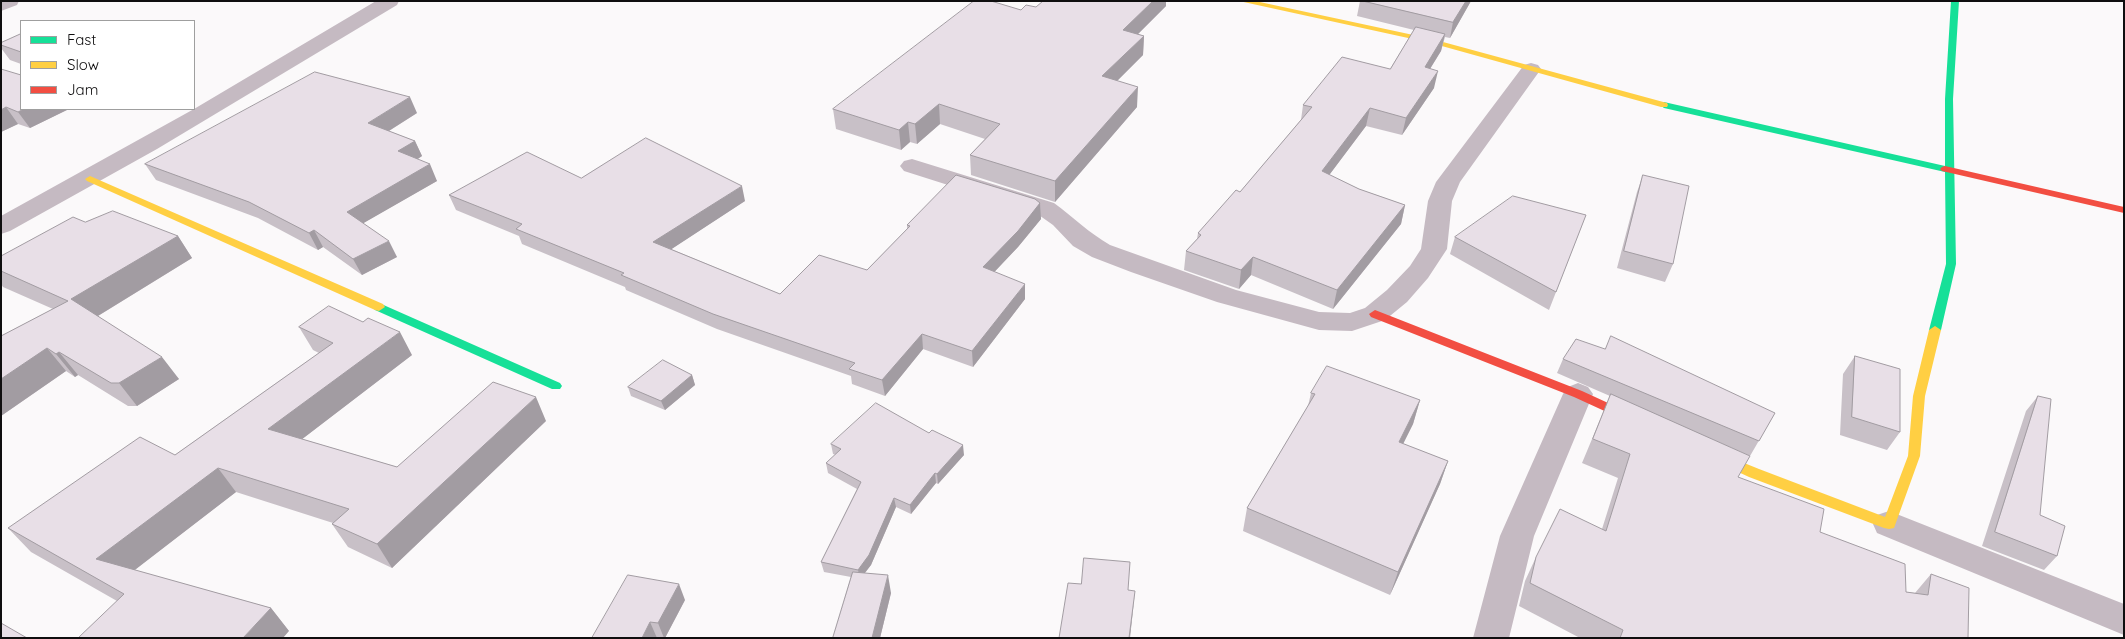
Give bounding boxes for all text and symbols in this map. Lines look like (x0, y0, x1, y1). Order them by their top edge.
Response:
legend (20, 20, 195, 110)
text: Fast (67, 30, 96, 49)
text: Slow (67, 55, 99, 74)
text: Jam (67, 80, 98, 99)

